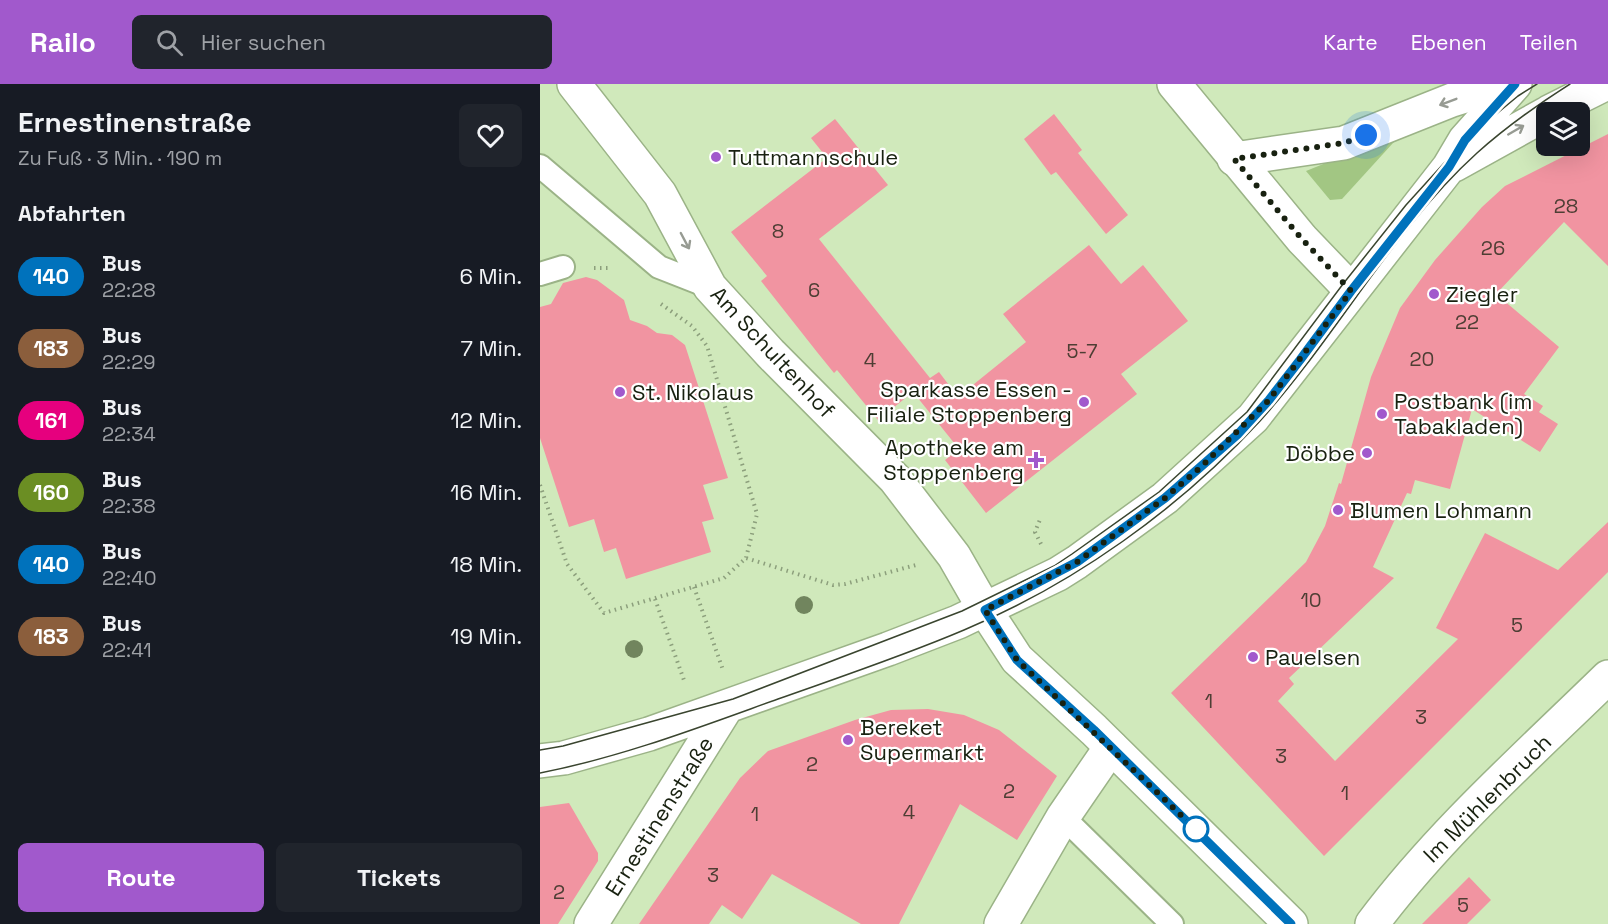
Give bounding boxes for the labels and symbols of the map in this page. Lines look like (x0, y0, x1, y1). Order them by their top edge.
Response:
one-way arrow (1439, 97, 1457, 108)
your location (1351, 120, 1381, 150)
one-way arrow (1508, 124, 1525, 136)
place label: Tuttmannschule (728, 143, 898, 171)
marker: Tuttmannschule (709, 150, 723, 164)
house number: 28 (1554, 193, 1578, 219)
house number: 8 (772, 218, 784, 244)
one-way arrow (680, 231, 691, 249)
house number: 26 (1481, 235, 1505, 261)
house number: 6 (808, 277, 820, 303)
street label: Am Schultenhof (705, 280, 841, 424)
place label: Ziegler (1446, 280, 1518, 308)
marker: Ziegler (1427, 287, 1441, 301)
house number: 22 (1455, 309, 1479, 335)
house number: 5-7 (1066, 338, 1098, 364)
house number: 20 (1410, 346, 1434, 372)
house number: 4 (864, 347, 876, 373)
place label: Sparkasse Essen - Filiale Stoppenberg (866, 375, 1072, 428)
place label: St. Nikolaus (632, 378, 754, 406)
marker: St. Nikolaus (613, 385, 627, 399)
place label: Postbank (im Tabakladen) (1394, 387, 1532, 440)
marker: Sparkasse Essen - Filiale Stoppenberg (1077, 395, 1091, 409)
marker: Postbank (im Tabakladen) (1375, 407, 1389, 421)
place label: Apotheke am Stoppenberg (883, 433, 1024, 486)
place label: Döbbe (1285, 439, 1355, 467)
marker: Döbbe (1360, 446, 1374, 460)
marker: Apotheke am Stoppenberg (1029, 453, 1043, 467)
place label: Blumen Lohmann (1350, 496, 1532, 524)
marker: Blumen Lohmann (1331, 503, 1345, 517)
house number: 10 (1300, 587, 1322, 613)
house number: 5 (1511, 612, 1523, 638)
place label: Pauelsen (1265, 643, 1360, 671)
marker: Pauelsen (1246, 650, 1260, 664)
house number: 1 (1205, 688, 1213, 714)
house number: 3 (1415, 704, 1427, 730)
place label: Bereket Supermarkt (860, 713, 984, 766)
street label: Im Mühlenbruch (1417, 728, 1557, 868)
street label: Ernestinenstraße (599, 731, 719, 901)
marker: Bereket Supermarkt (841, 733, 855, 747)
house number: 3 (1275, 743, 1287, 769)
house number: 2 (806, 751, 818, 777)
house number: 2 (1003, 778, 1015, 804)
house number: 1 (1341, 780, 1349, 806)
house number: 4 (903, 799, 915, 825)
house number: 1 (751, 801, 759, 827)
unlabelled marker (1183, 816, 1209, 842)
house number: 3 (707, 862, 719, 888)
house number: 2 (553, 879, 565, 905)
house number: 5 (1457, 892, 1469, 918)

